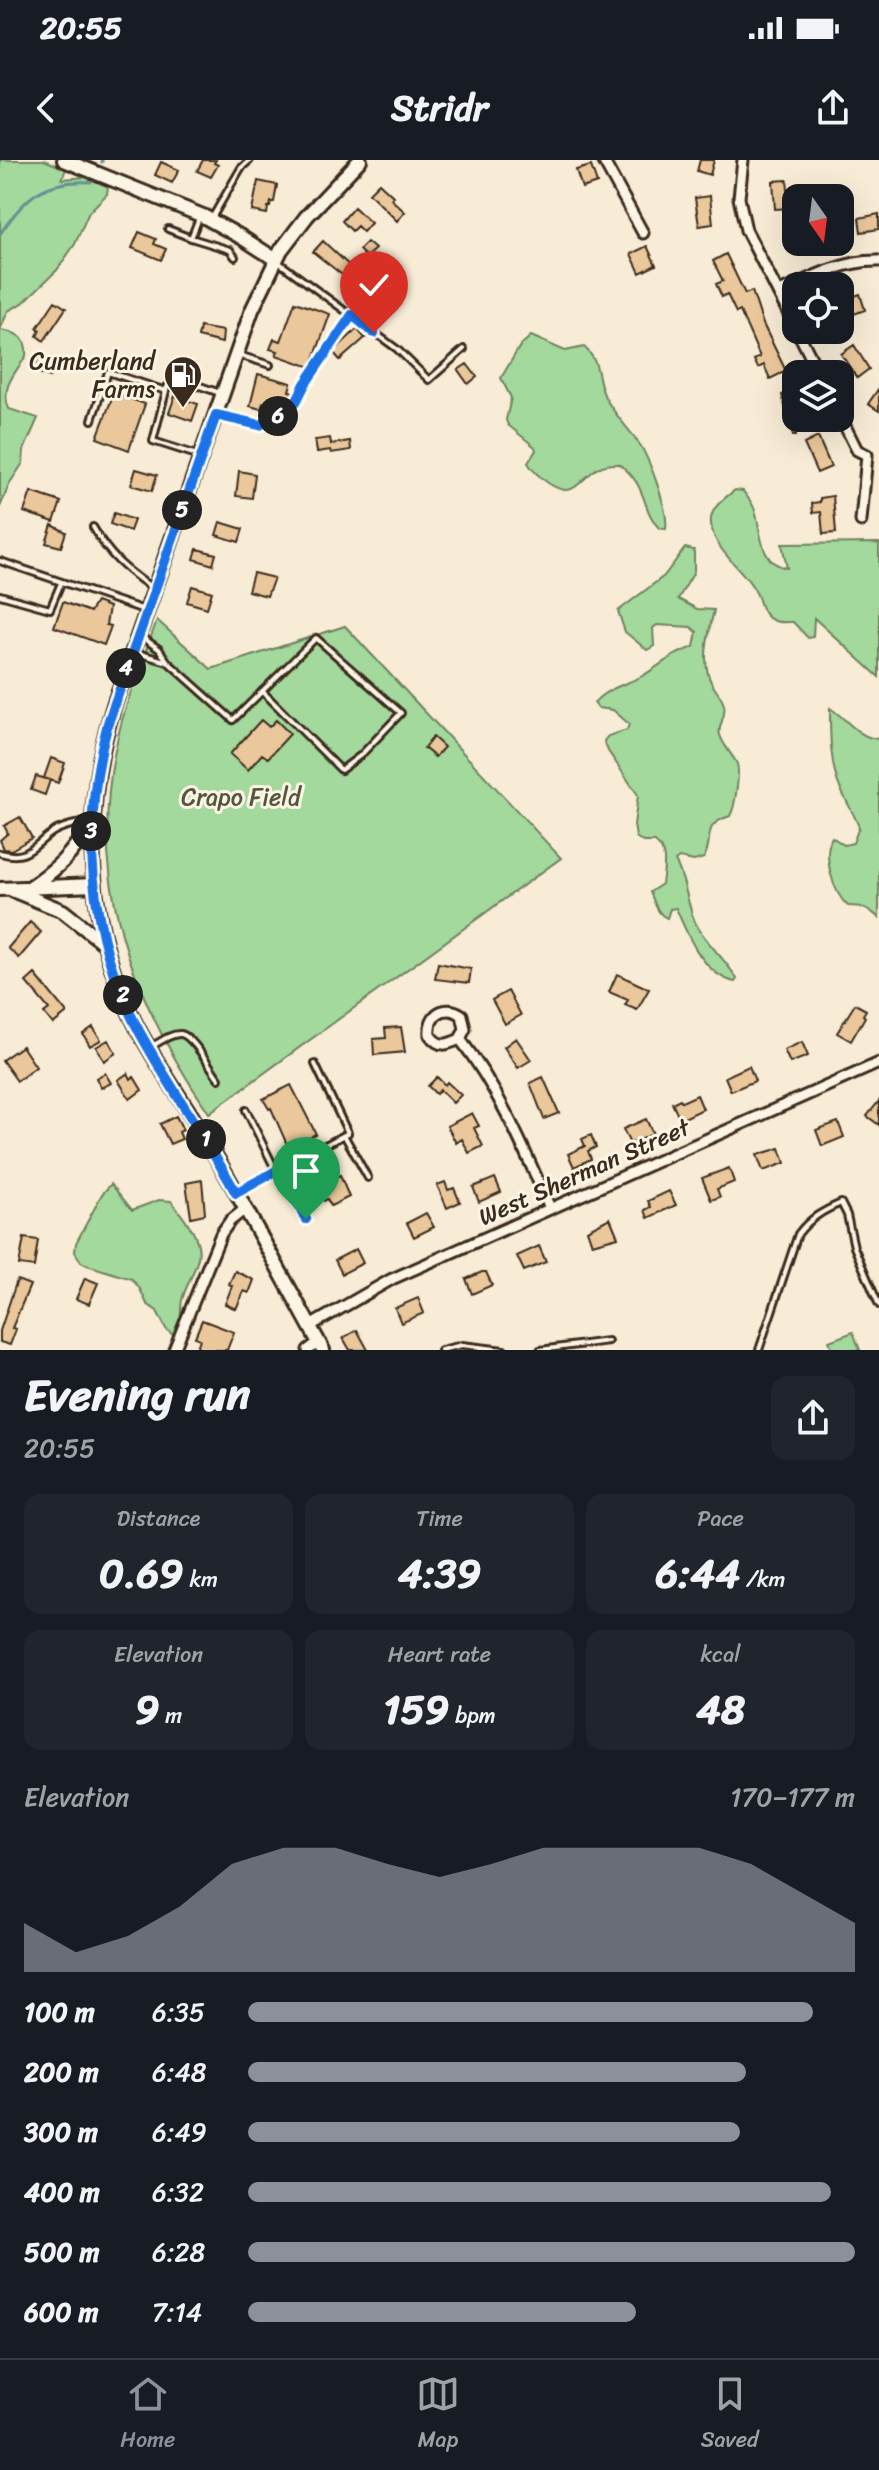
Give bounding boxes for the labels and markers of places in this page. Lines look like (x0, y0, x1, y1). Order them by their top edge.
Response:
pin (340, 251, 408, 333)
place label: Cumberland Farms (29, 340, 156, 410)
fuel station icon: Cumberland Farms (162, 354, 204, 409)
pin: 6 (258, 396, 298, 436)
pin: 5 (162, 490, 202, 530)
pin: 4 (106, 648, 146, 688)
pin: 3 (71, 811, 111, 851)
pin: 2 (103, 975, 143, 1015)
pin: 1 (186, 1119, 226, 1159)
pin (272, 1137, 340, 1219)

